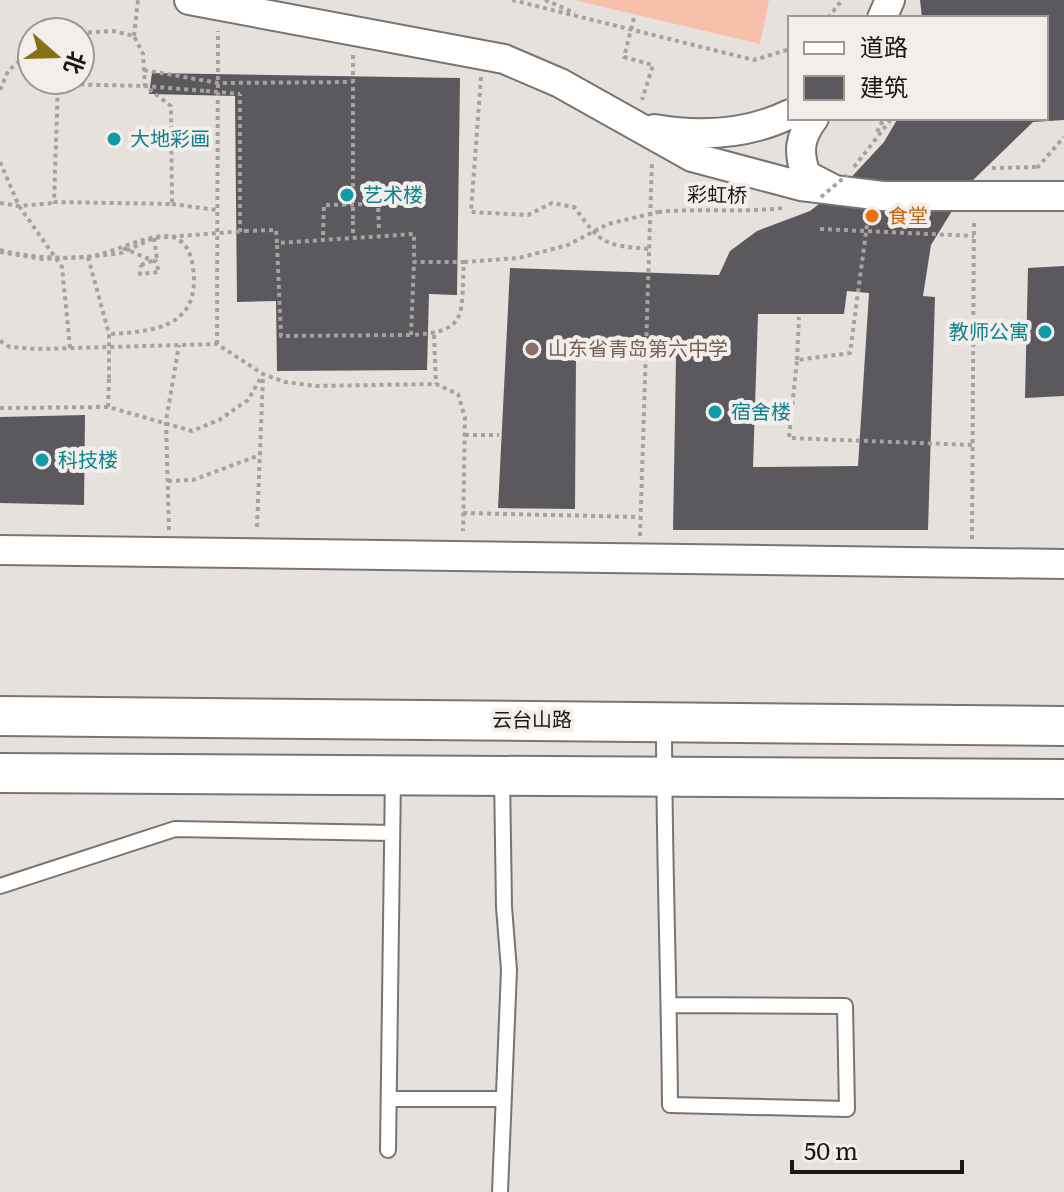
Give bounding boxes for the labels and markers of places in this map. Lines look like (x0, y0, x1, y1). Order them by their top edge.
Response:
place label: 大地彩画 (130, 122, 210, 152)
marker: 大地彩画 (105, 130, 123, 148)
place label: 艺术楼 (363, 178, 423, 208)
marker: 艺术楼 (338, 186, 356, 204)
place label: 食堂 (888, 199, 928, 229)
marker: 食堂 (863, 207, 881, 225)
place label: 教师公寓 (949, 315, 1029, 345)
marker: 教师公寓 (1036, 323, 1054, 341)
place label: 山东省青岛第六中学 (548, 332, 728, 362)
marker: 山东省青岛第六中学 (523, 340, 541, 358)
place label: 宿舍楼 (731, 395, 791, 425)
marker: 宿舍楼 (706, 403, 724, 421)
place label: 科技楼 (58, 443, 118, 473)
marker: 科技楼 (33, 451, 51, 469)

